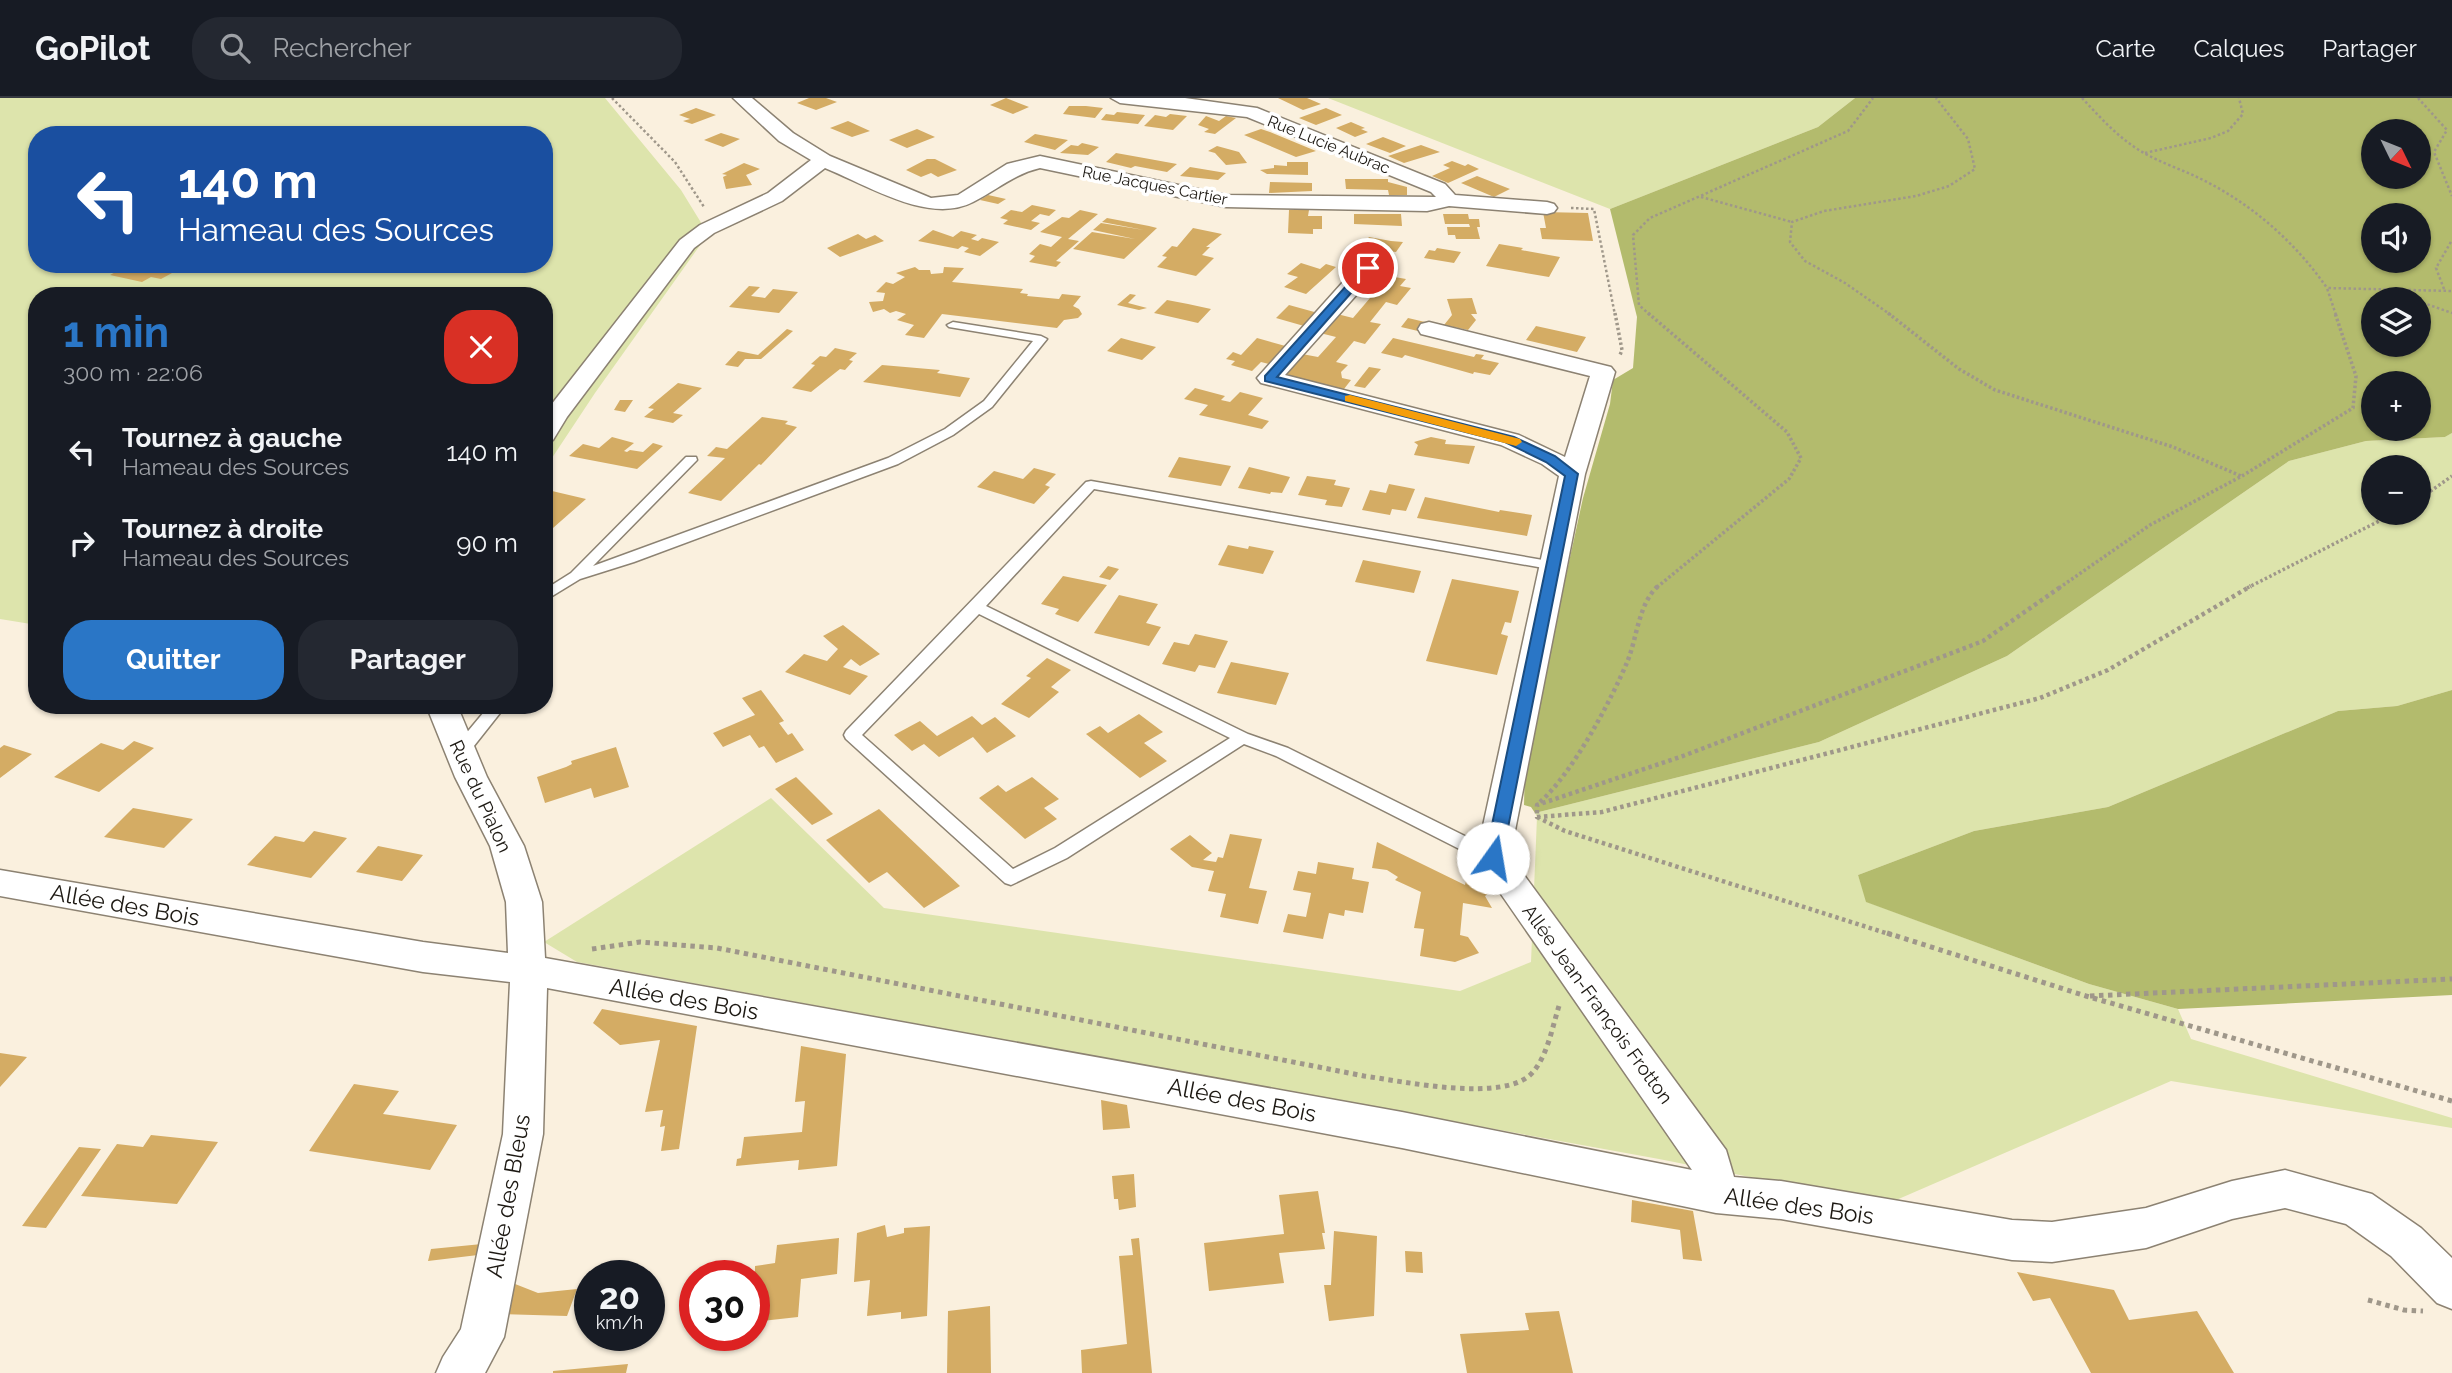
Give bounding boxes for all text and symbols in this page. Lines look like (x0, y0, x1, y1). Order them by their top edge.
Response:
search box (192, 17, 682, 80)
text: GoPilot (35, 29, 150, 68)
icon: search (216, 29, 254, 67)
text: Rechercher (272, 33, 412, 63)
text: Carte (2096, 34, 2155, 63)
text: Calques (2193, 34, 2284, 63)
text: Partager (2322, 34, 2417, 63)
street label: Rue Lucie Aubrac (1265, 111, 1393, 178)
north arrow (2361, 119, 2431, 189)
map controls (2361, 119, 2431, 525)
text: 140 m (178, 152, 318, 209)
icon: left (63, 154, 154, 245)
street label: Rue Jacques Cartier (1081, 162, 1230, 209)
button: sound (2361, 203, 2431, 273)
text: Hameau des Sources (178, 211, 494, 248)
pin (1338, 238, 1398, 298)
icon: arrive (1349, 249, 1387, 287)
button: layers (2361, 287, 2431, 357)
text: 1 min (63, 308, 169, 357)
button: close (444, 310, 518, 384)
text: 300 m · 22:06 (63, 359, 203, 386)
button: + (2361, 371, 2431, 441)
text: Tournez à gauche (122, 423, 342, 453)
icon: left (63, 433, 101, 471)
text: 140 m (446, 437, 518, 467)
text: Hameau des Sources (122, 453, 349, 480)
button: − (2361, 455, 2431, 525)
text: Tournez à droite (122, 514, 323, 544)
icon: right (63, 524, 101, 562)
text: 90 m (456, 528, 518, 558)
text: Hameau des Sources (122, 544, 349, 571)
button: Quitter (63, 620, 284, 700)
button: Partager (298, 620, 518, 700)
street label: Rue du Pialon (445, 736, 517, 856)
position arrow (1456, 821, 1530, 895)
street label: Allée des Bois (48, 878, 202, 931)
street label: Allée Jean-François Frotton (1518, 900, 1678, 1108)
street label: Allée des Bois (607, 972, 761, 1025)
street label: Allée des Bois (1165, 1072, 1319, 1127)
street label: Allée des Bleus (480, 1112, 535, 1280)
street label: Allée des Bois (1723, 1182, 1876, 1229)
speed limit sign: 30 (679, 1260, 770, 1351)
text: 20 (599, 1276, 640, 1317)
text: km/h (596, 1312, 643, 1333)

